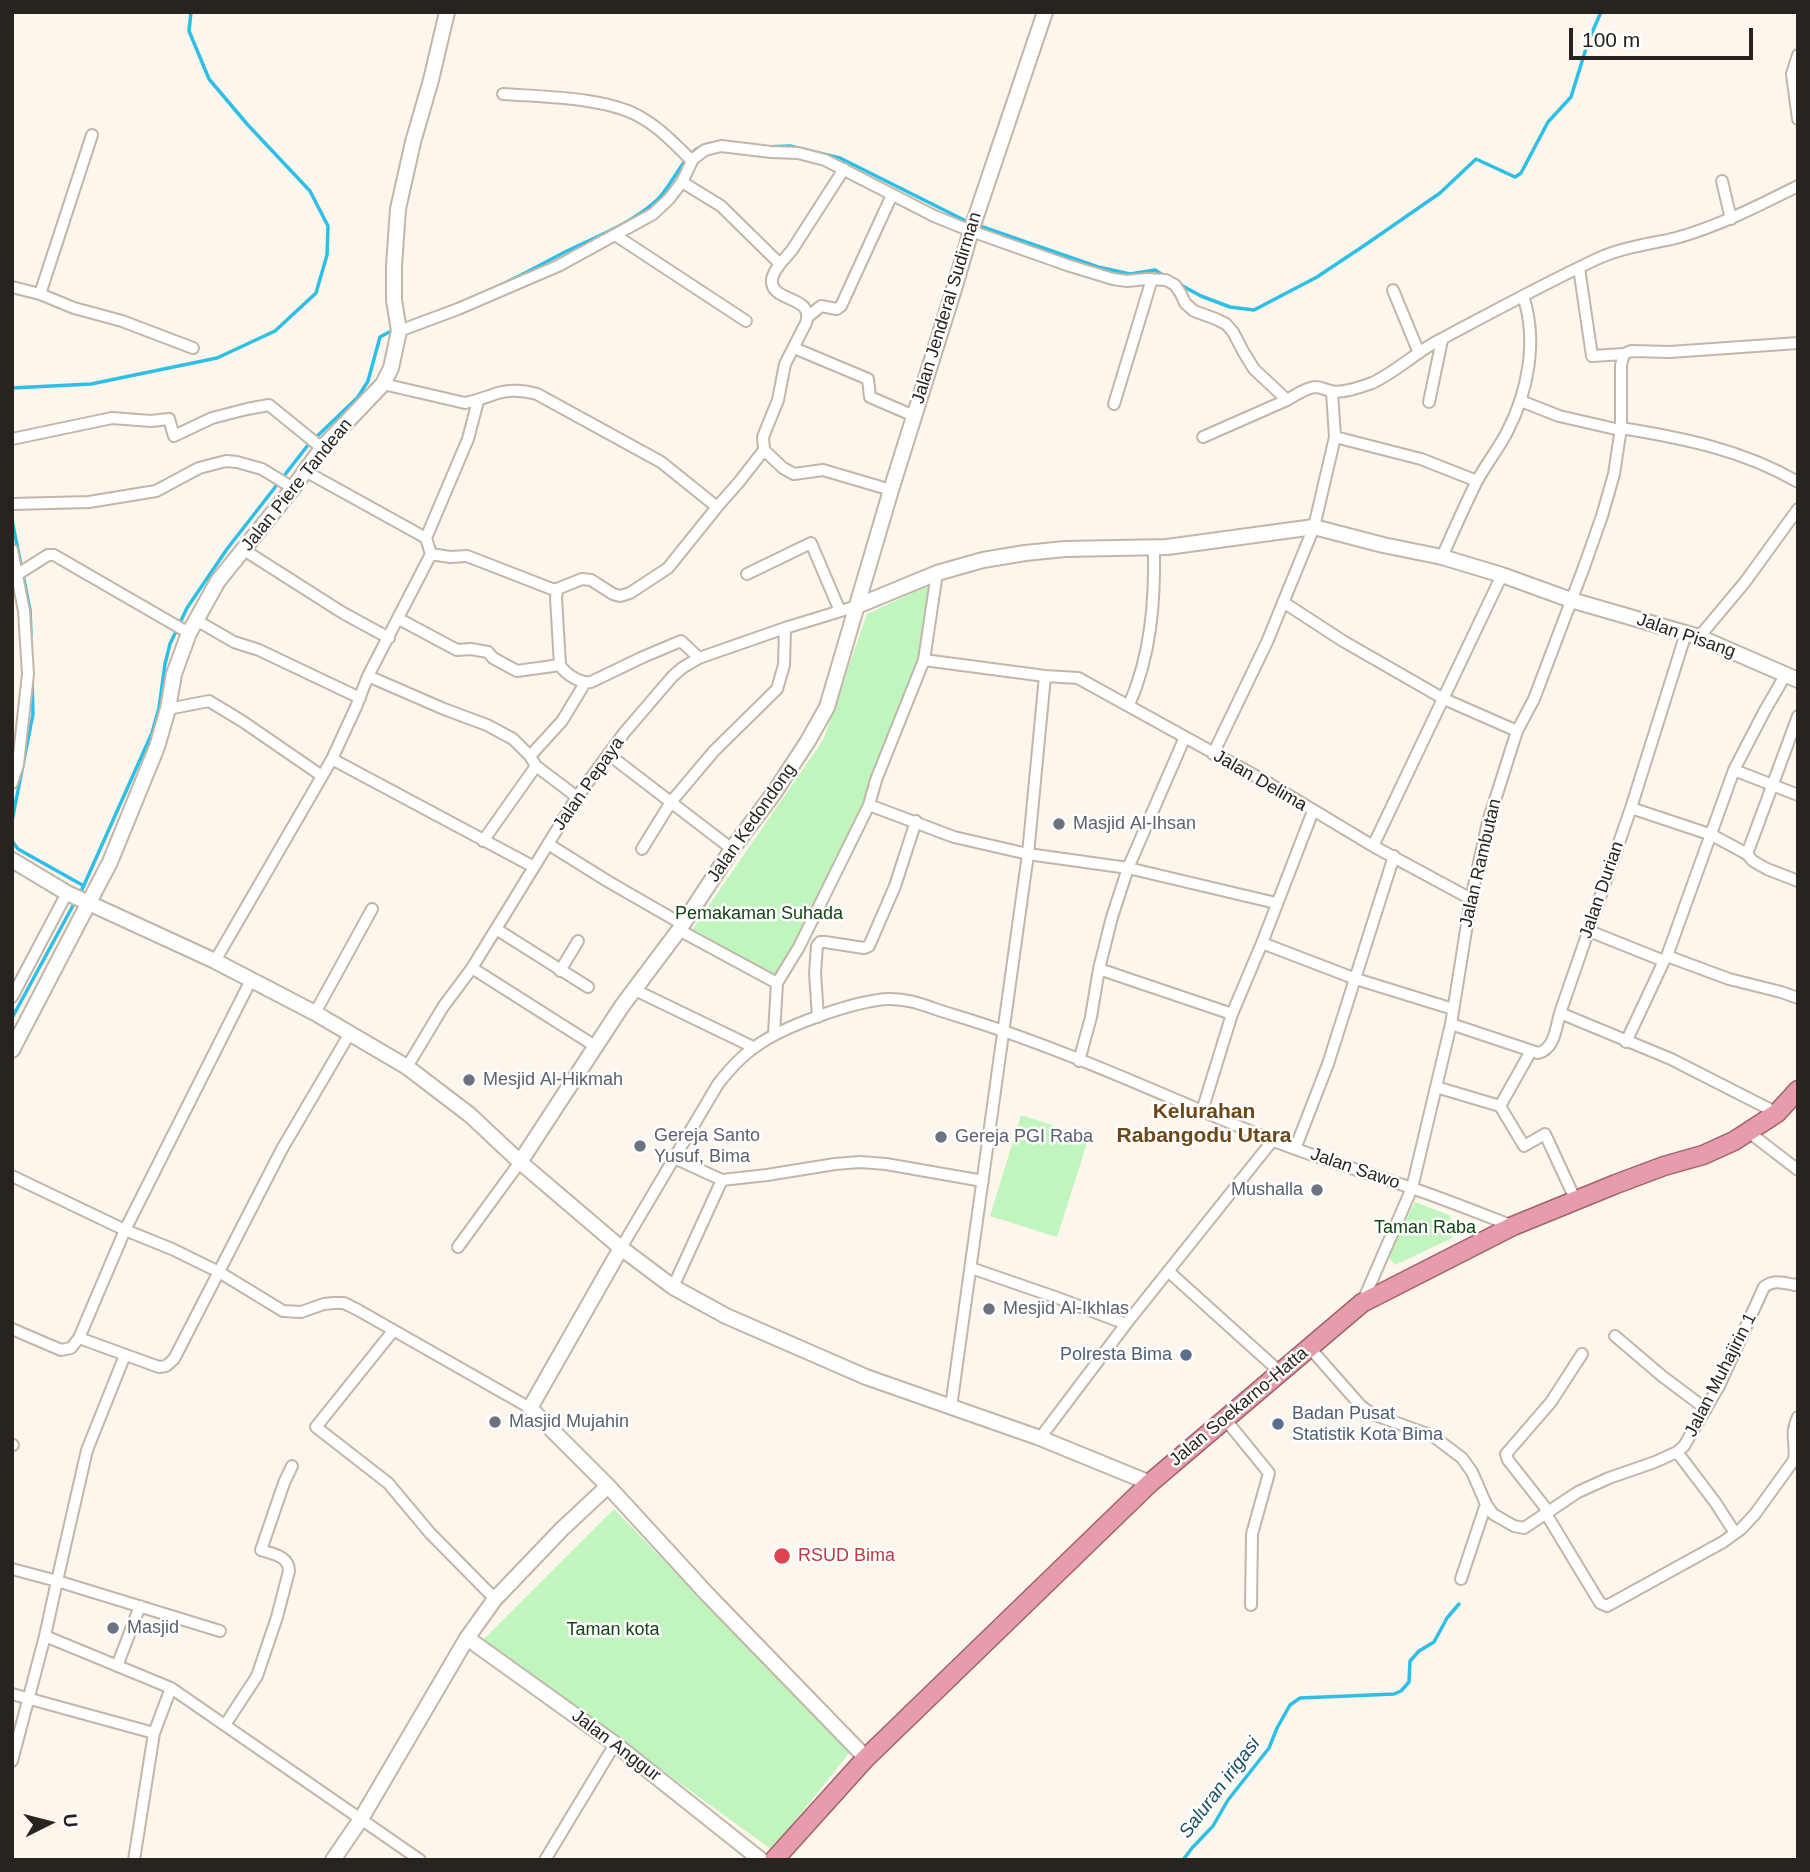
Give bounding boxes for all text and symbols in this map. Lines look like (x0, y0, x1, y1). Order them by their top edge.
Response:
scale bar (1572, 14, 1756, 58)
text: 100 m (1582, 28, 1640, 51)
street label: Jalan Jenderal Sudirman (908, 210, 986, 406)
street label: Jalan Piere Tandean (237, 414, 357, 556)
street label: Jalan Pisang (1634, 609, 1738, 663)
street label: Jalan Pepaya (549, 733, 629, 835)
street label: Jalan Delima (1210, 746, 1310, 816)
street label: Jalan Kedondong (703, 759, 801, 887)
street label: Jalan Rambutan (1456, 797, 1506, 929)
place label: Masjid Al-Ihsan (1073, 813, 1196, 835)
marker: Masjid Al-Ihsan (1051, 816, 1067, 832)
street label: Jalan Durian (1575, 839, 1629, 941)
park label: Pemakaman Suhada (675, 903, 843, 925)
place label: Mesjid Al-Hikmah (483, 1069, 623, 1091)
marker: Mesjid Al-Hikmah (461, 1072, 477, 1088)
district label: Kelurahan Rabangodu Utara (1116, 1099, 1292, 1149)
place label: Gereja Santo Yusuf, Bima (654, 1125, 760, 1168)
place label: Gereja PGI Raba (955, 1126, 1093, 1148)
marker: Gereja PGI Raba (933, 1129, 949, 1145)
marker: Gereja Santo Yusuf, Bima (632, 1138, 648, 1154)
street label: Jalan Sawo (1307, 1144, 1403, 1194)
place label: Mushalla (1231, 1179, 1303, 1201)
marker: Mushalla (1309, 1182, 1325, 1198)
park label: Taman Raba (1374, 1217, 1476, 1239)
place label: Mesjid Al-Ikhlas (1003, 1298, 1129, 1320)
marker: Mesjid Al-Ikhlas (981, 1301, 997, 1317)
street label: Jalan Muhajirin 1 (1680, 1309, 1762, 1441)
street label: Jalan Soekarno-Hatta (1165, 1343, 1313, 1471)
place label: Polresta Bima (1060, 1344, 1172, 1366)
marker: Polresta Bima (1178, 1347, 1194, 1363)
place label: Badan Pusat Statistik Kota Bima (1292, 1403, 1443, 1446)
place label: Masjid Mujahin (509, 1411, 629, 1433)
marker: Masjid Mujahin (487, 1414, 503, 1430)
marker: Badan Pusat Statistik Kota Bima (1270, 1416, 1286, 1432)
place label: RSUD Bima (798, 1545, 895, 1567)
marker: RSUD Bima (772, 1546, 792, 1566)
place label: Masjid (127, 1617, 179, 1639)
park label: Taman kota (566, 1619, 660, 1641)
marker: Masjid (105, 1620, 121, 1636)
street label: Jalan Anggur (567, 1705, 665, 1787)
water label: Saluran irigasi (1175, 1733, 1265, 1843)
north arrow (14, 1788, 84, 1858)
text: U (59, 1813, 82, 1829)

